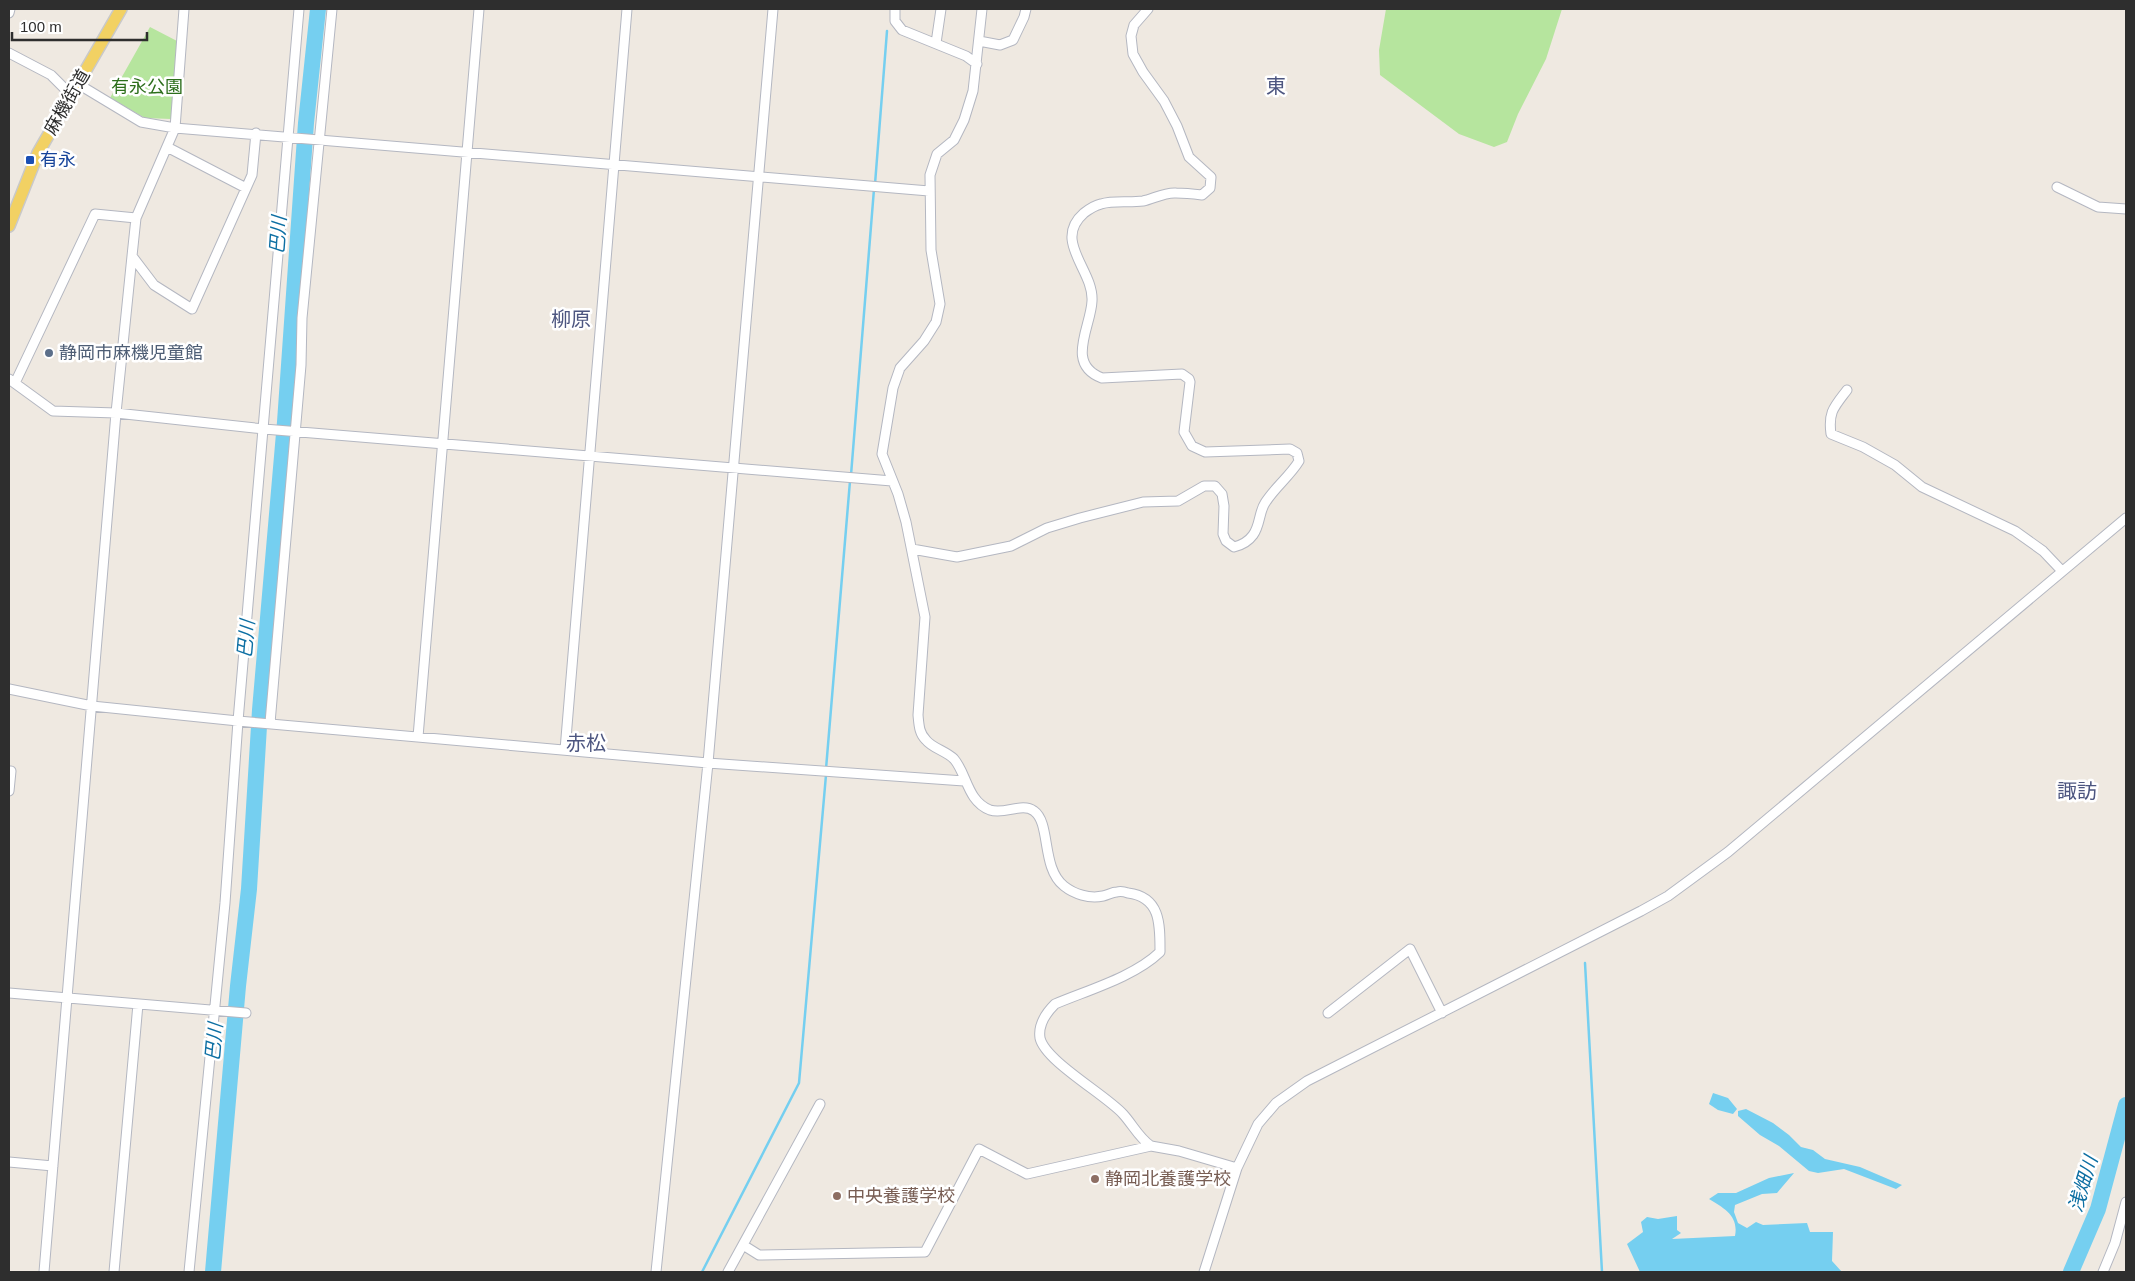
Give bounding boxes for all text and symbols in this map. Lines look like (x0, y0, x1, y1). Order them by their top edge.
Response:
scale bar (12, 10, 148, 42)
text: 100 m (20, 18, 62, 35)
street label: 麻機街道 (40, 66, 94, 138)
district label: 東 (1266, 75, 1286, 97)
park label: 有永公園 (111, 77, 183, 97)
place label: 有永 (40, 150, 76, 170)
marker: 有永 (24, 154, 36, 166)
water label: 巴川 (266, 213, 290, 255)
district label: 柳原 (551, 308, 591, 330)
place label: 静岡市麻機児童館 (59, 343, 203, 363)
marker: 静岡市麻機児童館 (43, 347, 55, 359)
water label: 巴川 (234, 617, 258, 659)
district label: 赤松 (566, 732, 606, 754)
district label: 諏訪 (2057, 780, 2097, 802)
water label: 巴川 (202, 1020, 226, 1062)
water label: 浅畑川 (2065, 1152, 2102, 1214)
place label: 静岡北養護学校 (1105, 1169, 1231, 1189)
marker: 静岡北養護学校 (1089, 1173, 1101, 1185)
place label: 中央養護学校 (847, 1186, 955, 1206)
marker: 中央養護学校 (831, 1190, 843, 1202)

